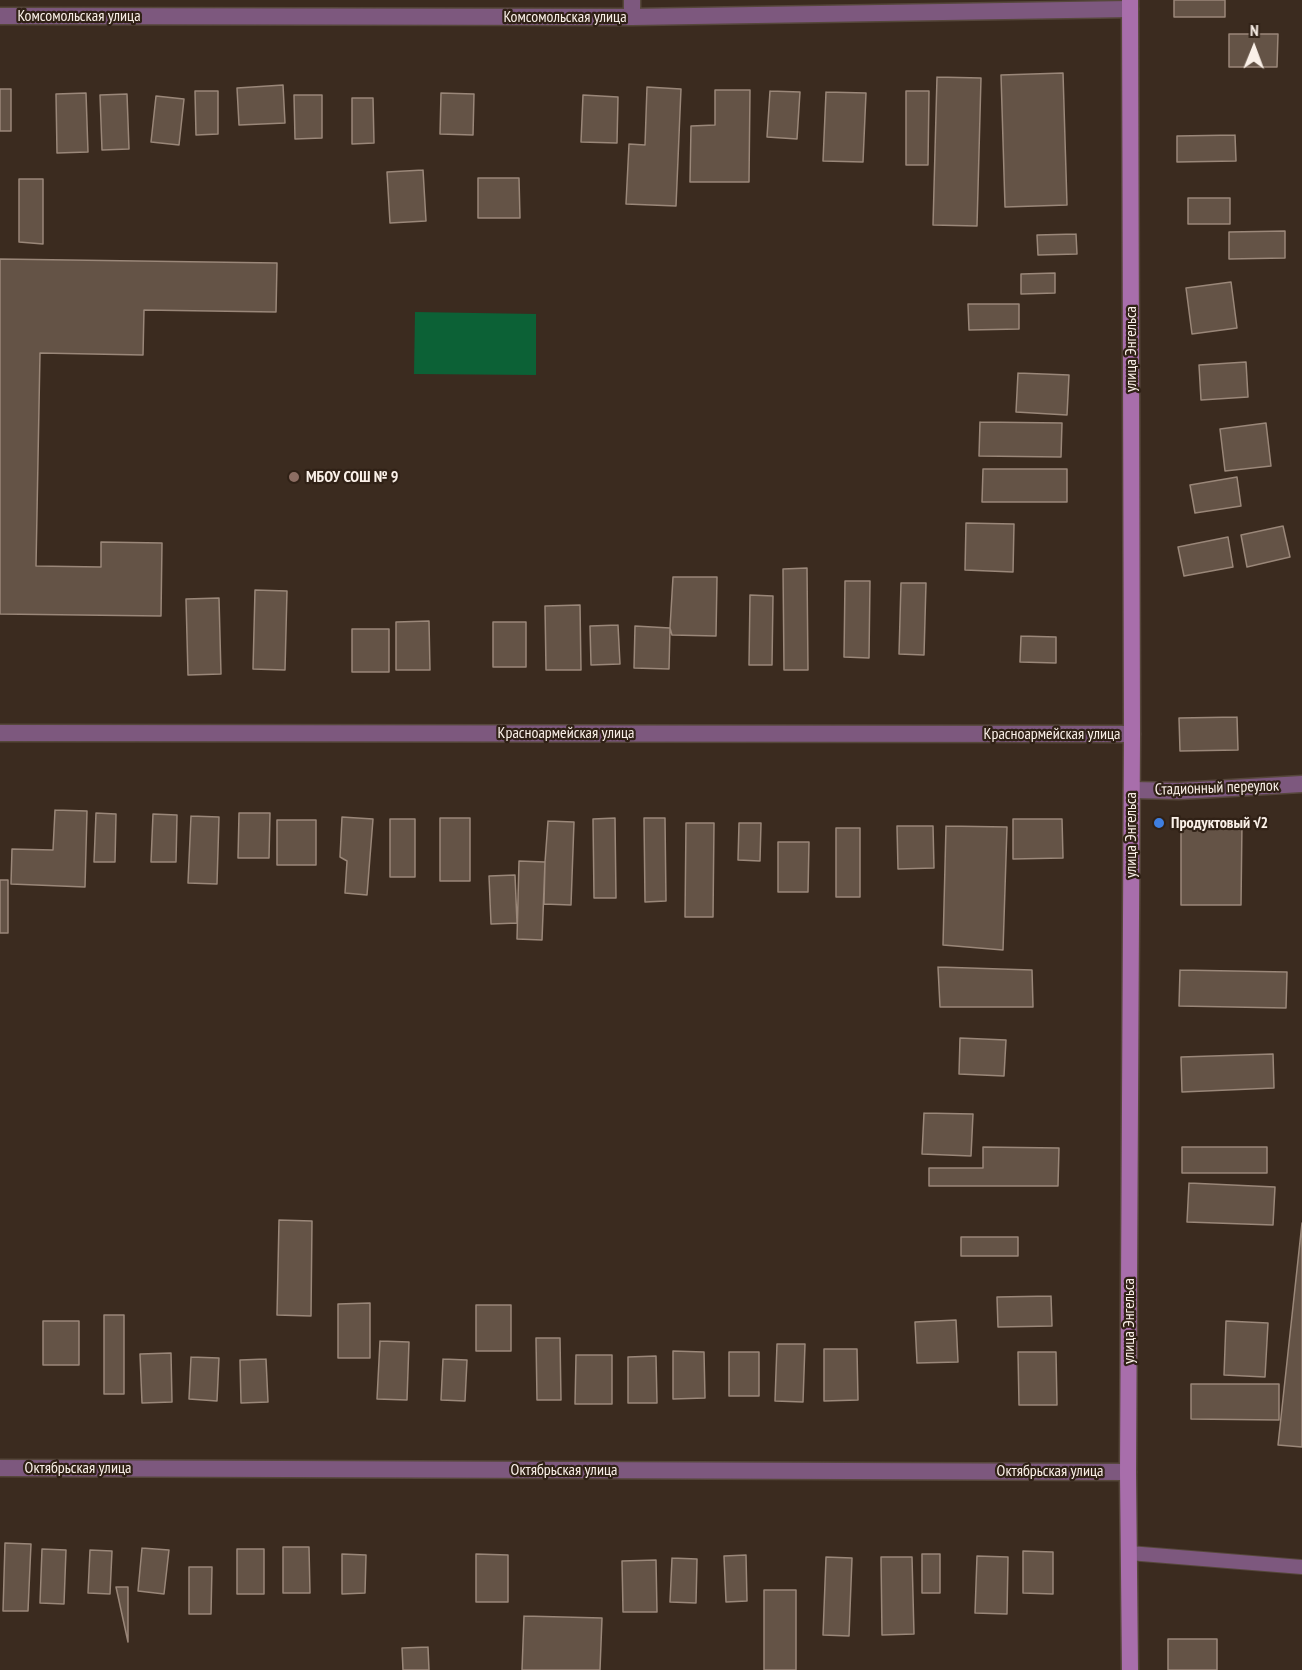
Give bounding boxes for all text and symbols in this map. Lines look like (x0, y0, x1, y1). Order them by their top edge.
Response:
street label: Комсомольская улица (17, 6, 141, 26)
street label: Комсомольская улица (503, 7, 627, 27)
north arrow (1224, 18, 1284, 78)
text: N (1250, 20, 1259, 40)
street label: улица Энгельса (1121, 306, 1141, 392)
place label: МБОУ СОШ № 9 (306, 467, 398, 487)
marker: МБОУ СОШ № 9 (287, 470, 301, 484)
street label: Красноармейская улица (498, 723, 634, 743)
street label: Красноармейская улица (984, 724, 1120, 744)
street label: Стадионный переулок (1155, 776, 1279, 800)
street label: улица Энгельса (1121, 792, 1141, 878)
place label: Продуктовый √2 (1171, 813, 1268, 833)
marker: Продуктовый √2 (1152, 816, 1166, 830)
street label: улица Энгельса (1119, 1278, 1139, 1364)
street label: Октябрьская улица (25, 1458, 131, 1478)
street label: Октябрьская улица (511, 1460, 617, 1480)
street label: Октябрьская улица (997, 1461, 1103, 1481)

